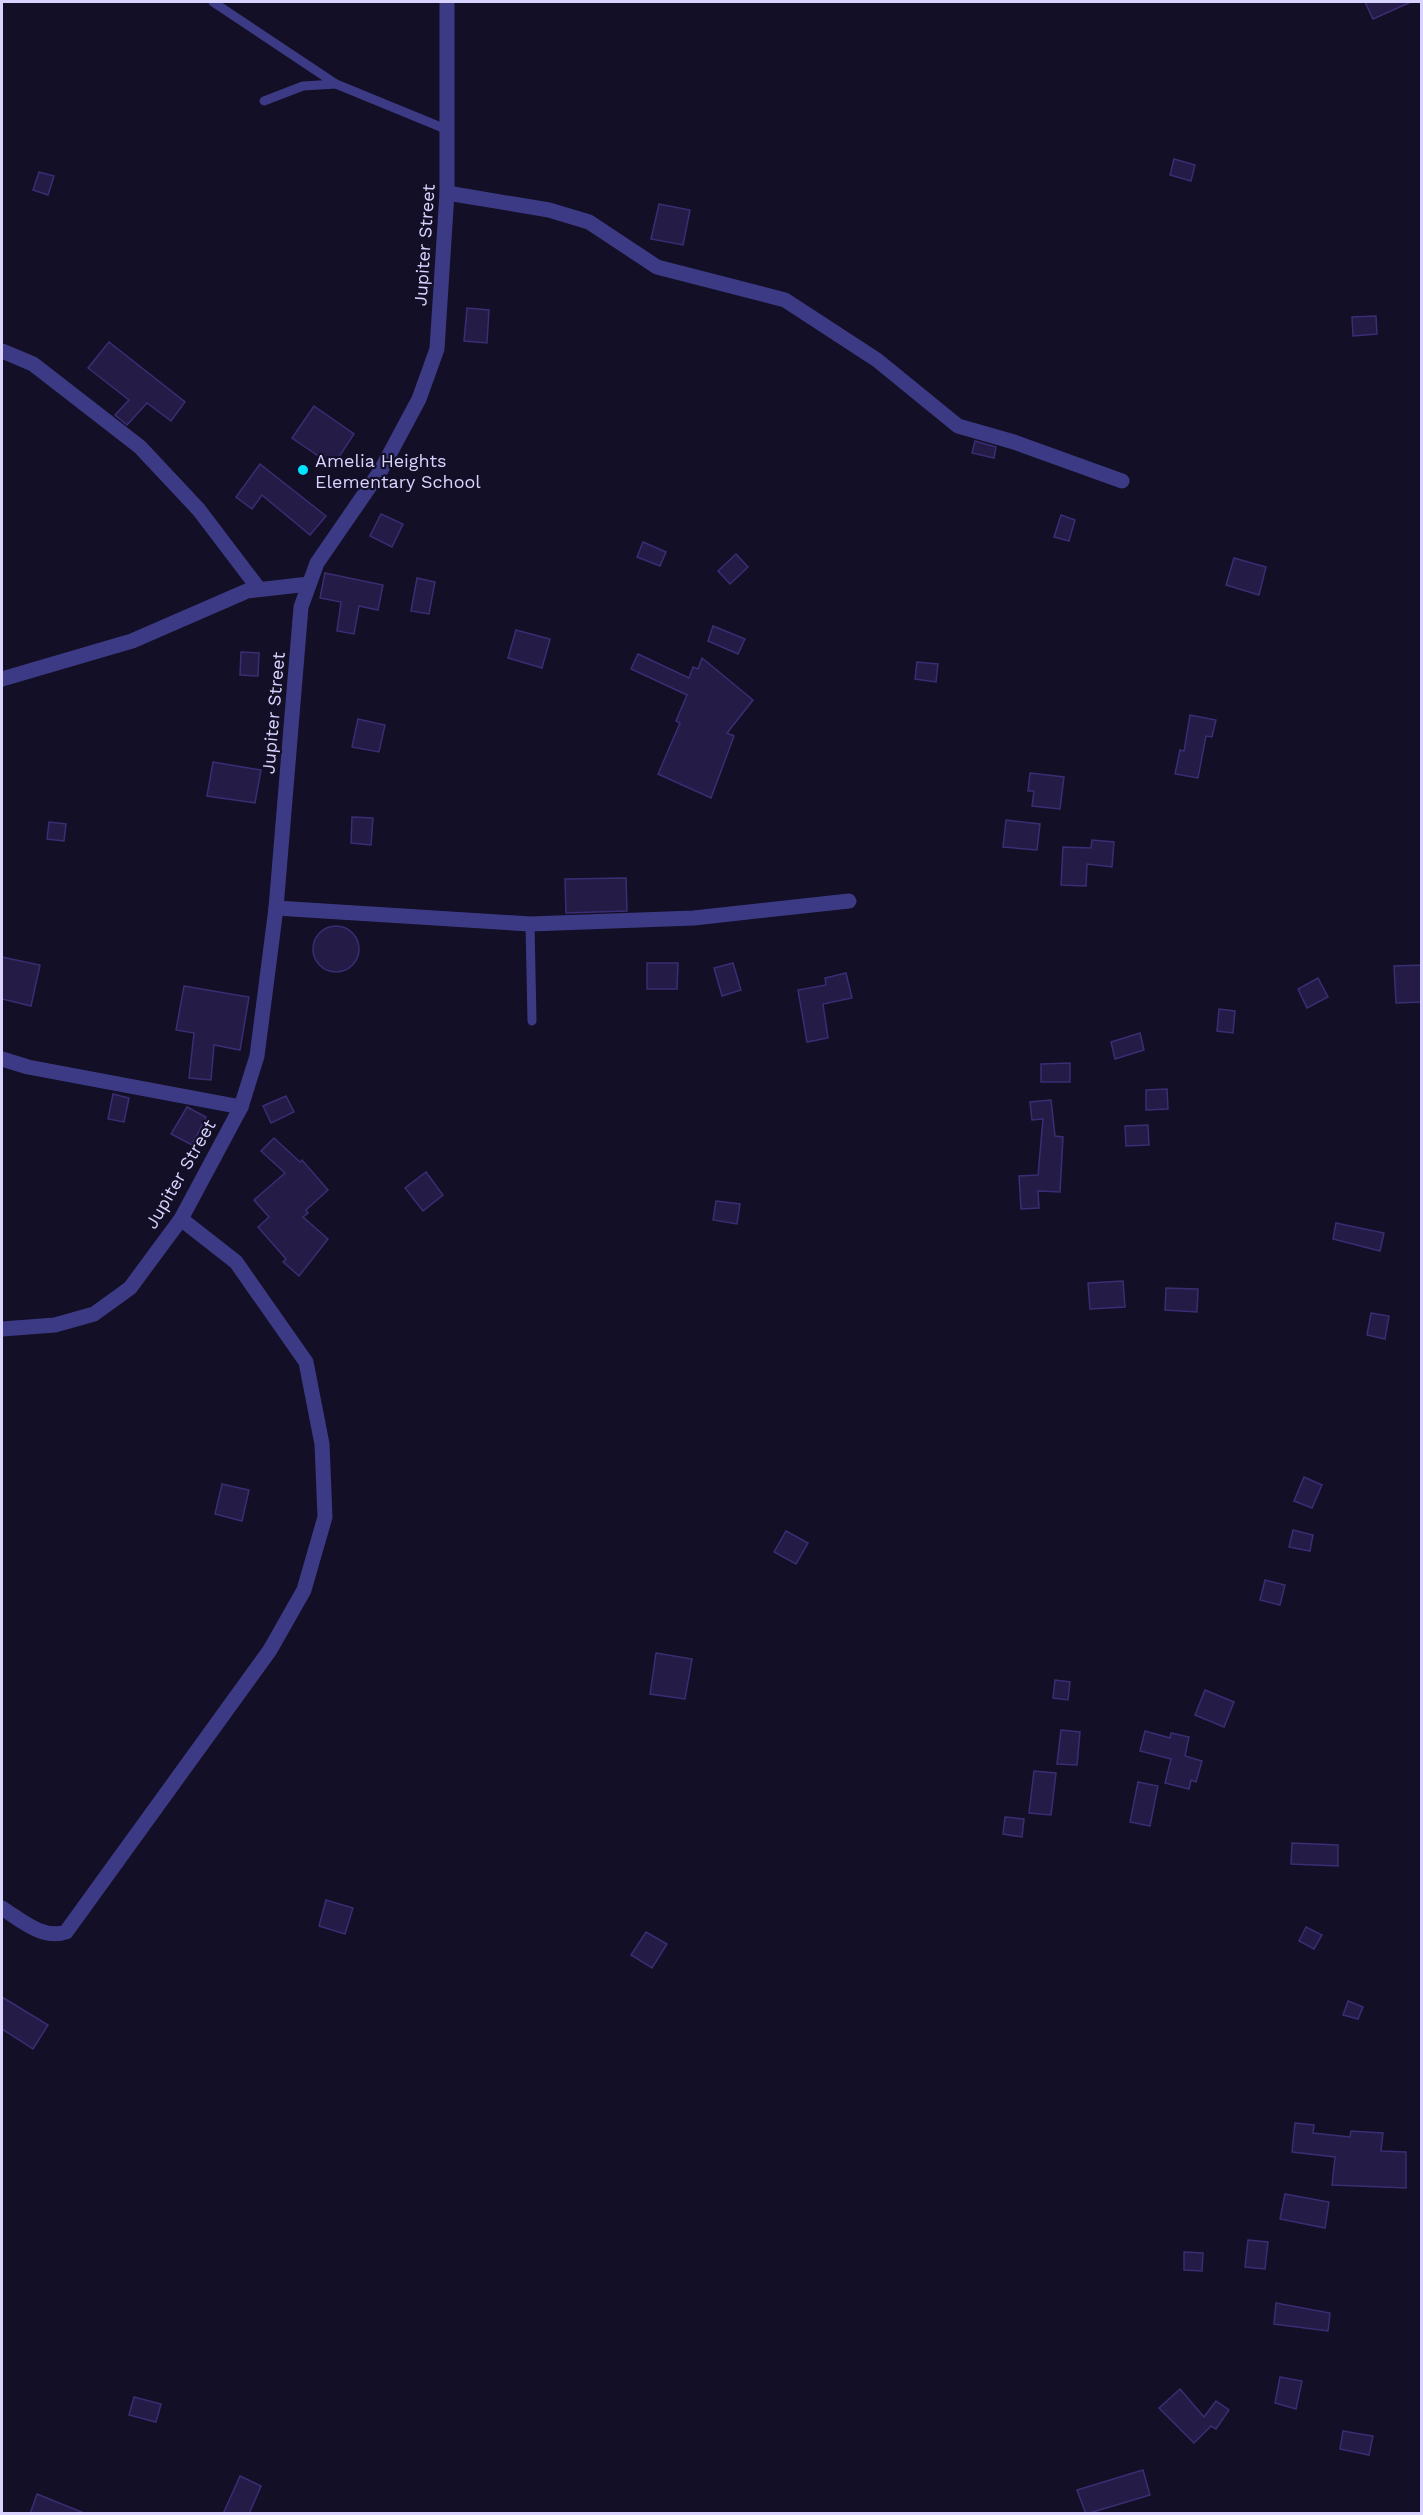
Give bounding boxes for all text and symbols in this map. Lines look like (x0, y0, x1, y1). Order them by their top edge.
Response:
street label: Jupiter Street (409, 183, 439, 307)
place label: Amelia Heights Elementary School (315, 450, 481, 492)
marker: Amelia Heights Elementary School (296, 463, 310, 477)
street label: Jupiter Street (257, 651, 289, 775)
street label: Jupiter Street (140, 1115, 220, 1232)

